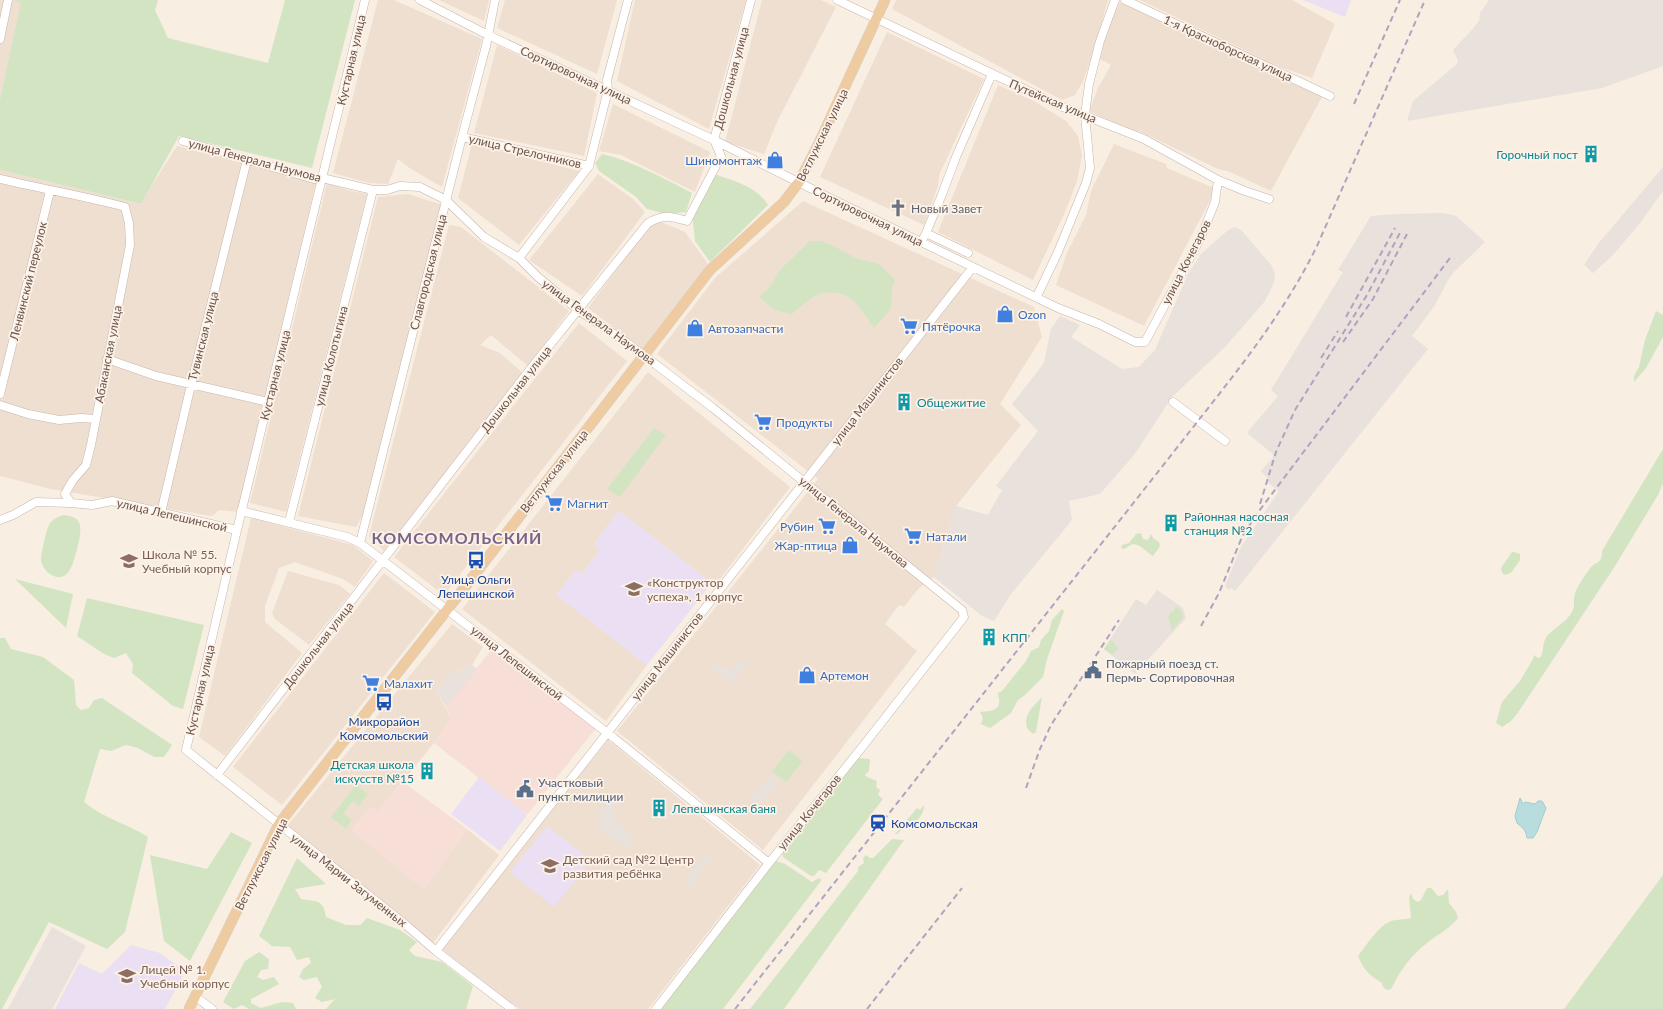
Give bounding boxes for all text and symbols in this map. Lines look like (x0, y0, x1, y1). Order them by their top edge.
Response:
street label: 1-я Красноборская улица (1161, 12, 1295, 85)
street label: Кустарная улица (333, 13, 369, 107)
street label: Дошкольная улица (710, 25, 752, 131)
street label: Сортировочная улица (518, 43, 634, 107)
street label: Путейская улица (1007, 76, 1099, 126)
street label: Ветлужская улица (793, 86, 851, 184)
street label: улица Стрелочников (467, 131, 583, 171)
street label: улица Генерала Наумова (187, 135, 323, 185)
building icon: Горочный пост (1581, 144, 1601, 164)
place label: Горочный пост (1496, 147, 1578, 162)
shop icon: Шиномонтаж (765, 150, 785, 170)
place label: Шиномонтаж (685, 153, 763, 168)
street label: Сортировочная улица (810, 183, 926, 249)
church icon: Новый Завет (888, 198, 908, 218)
place label: Новый Завет (911, 201, 982, 216)
street label: Славгородская улица (406, 213, 450, 331)
street label: улица Кочегаров (1158, 217, 1214, 307)
street label: Ленвинский переулок (6, 219, 50, 343)
street label: улица Генерала Наумова (539, 276, 659, 368)
street label: Тувинская улица (185, 290, 221, 382)
street label: Абаканская улица (91, 304, 125, 404)
street label: улица Колотыгина (311, 304, 351, 408)
shop icon: Ozon (995, 304, 1015, 324)
place label: Ozon (1018, 307, 1046, 322)
supermarket icon: Пятёрочка (899, 316, 919, 336)
shop icon: Автозапчасти (685, 318, 705, 338)
place label: Пятёрочка (922, 319, 981, 334)
place label: Автозапчасти (708, 321, 783, 336)
street label: Кустарная улица (257, 328, 293, 422)
street label: Дошкольная улица (478, 343, 554, 435)
street label: улица Машинистов (828, 354, 906, 448)
building icon: Общежитие (894, 392, 914, 412)
place label: Общежитие (917, 395, 986, 410)
supermarket icon: Продукты (753, 412, 773, 432)
place label: Продукты (776, 415, 832, 430)
street label: Ветлужская улица (517, 426, 591, 516)
street label: улица Генерала Наумова (796, 473, 912, 571)
supermarket icon: Магнит (544, 493, 564, 513)
street label: улица Лепешинской (115, 495, 229, 535)
place label: Магнит (567, 496, 609, 511)
place label: Районная насосная станция №2 (1184, 509, 1289, 538)
building icon: Районная насосная станция №2 (1161, 513, 1181, 533)
supermarket icon: Рубин (817, 516, 837, 536)
place label: Рубин (780, 519, 814, 534)
supermarket icon: Натали (903, 526, 923, 546)
district label: КОМСОМОЛЬСКИЙ (372, 528, 542, 547)
place label: Натали (926, 529, 967, 544)
shop icon: Жар-птица (840, 535, 860, 555)
place label: Жар-птица (775, 538, 837, 553)
place label: Школа № 55. Учебный корпус (142, 547, 232, 576)
bus stop icon: Улица Ольги Лепешинской (466, 550, 486, 570)
school or university icon: Школа № 55. Учебный корпус (119, 551, 139, 571)
place label: Улица Ольги Лепешинской (437, 572, 515, 601)
place label: «Конструктор успеха», 1 корпус (647, 575, 743, 604)
school or university icon: «Конструктор успеха», 1 корпус (624, 579, 644, 599)
street label: Дошкольная улица (280, 599, 356, 691)
street label: улица Машинистов (628, 609, 706, 703)
street label: улица Лепешинской (468, 622, 566, 704)
building icon: КПП (979, 627, 999, 647)
place label: КПП (1002, 630, 1028, 645)
street label: Кустарная улица (182, 643, 218, 737)
place label: Пожарный поезд ст. Пермь- Сортировочная (1106, 656, 1235, 685)
public building icon: Пожарный поезд ст. Пермь- Сортировочная (1083, 660, 1103, 680)
shop icon: Артемон (797, 665, 817, 685)
place label: Артемон (820, 668, 869, 683)
supermarket icon: Малахит (361, 673, 381, 693)
place label: Малахит (384, 676, 433, 691)
bus stop icon: Микрорайон Комсомольский (374, 692, 394, 712)
place label: Микрорайон Комсомольский (340, 714, 429, 743)
place label: Детская школа искусств №15 (331, 757, 414, 786)
building icon: Детская школа искусств №15 (417, 761, 437, 781)
street label: улица Кочегаров (774, 771, 844, 853)
place label: Участковый пункт милиции (538, 775, 624, 804)
public building icon: Участковый пункт милиции (515, 779, 535, 799)
building icon: Лепешинская баня (649, 798, 669, 818)
place label: Лепешинская баня (671, 801, 776, 816)
station icon: Комсомольская (868, 813, 888, 833)
street label: Ветлужская улица (231, 815, 291, 913)
place label: Комсомольская (891, 816, 978, 831)
street label: улица Марии Загуменных (288, 830, 410, 930)
place label: Детский сад №2 Центр развития ребёнка (563, 852, 694, 881)
school or university icon: Детский сад №2 Центр развития ребёнка (540, 856, 560, 876)
place label: Лицей № 1. Учебный корпус (139, 962, 230, 991)
school or university icon: Лицей № 1. Учебный корпус (117, 966, 137, 986)

